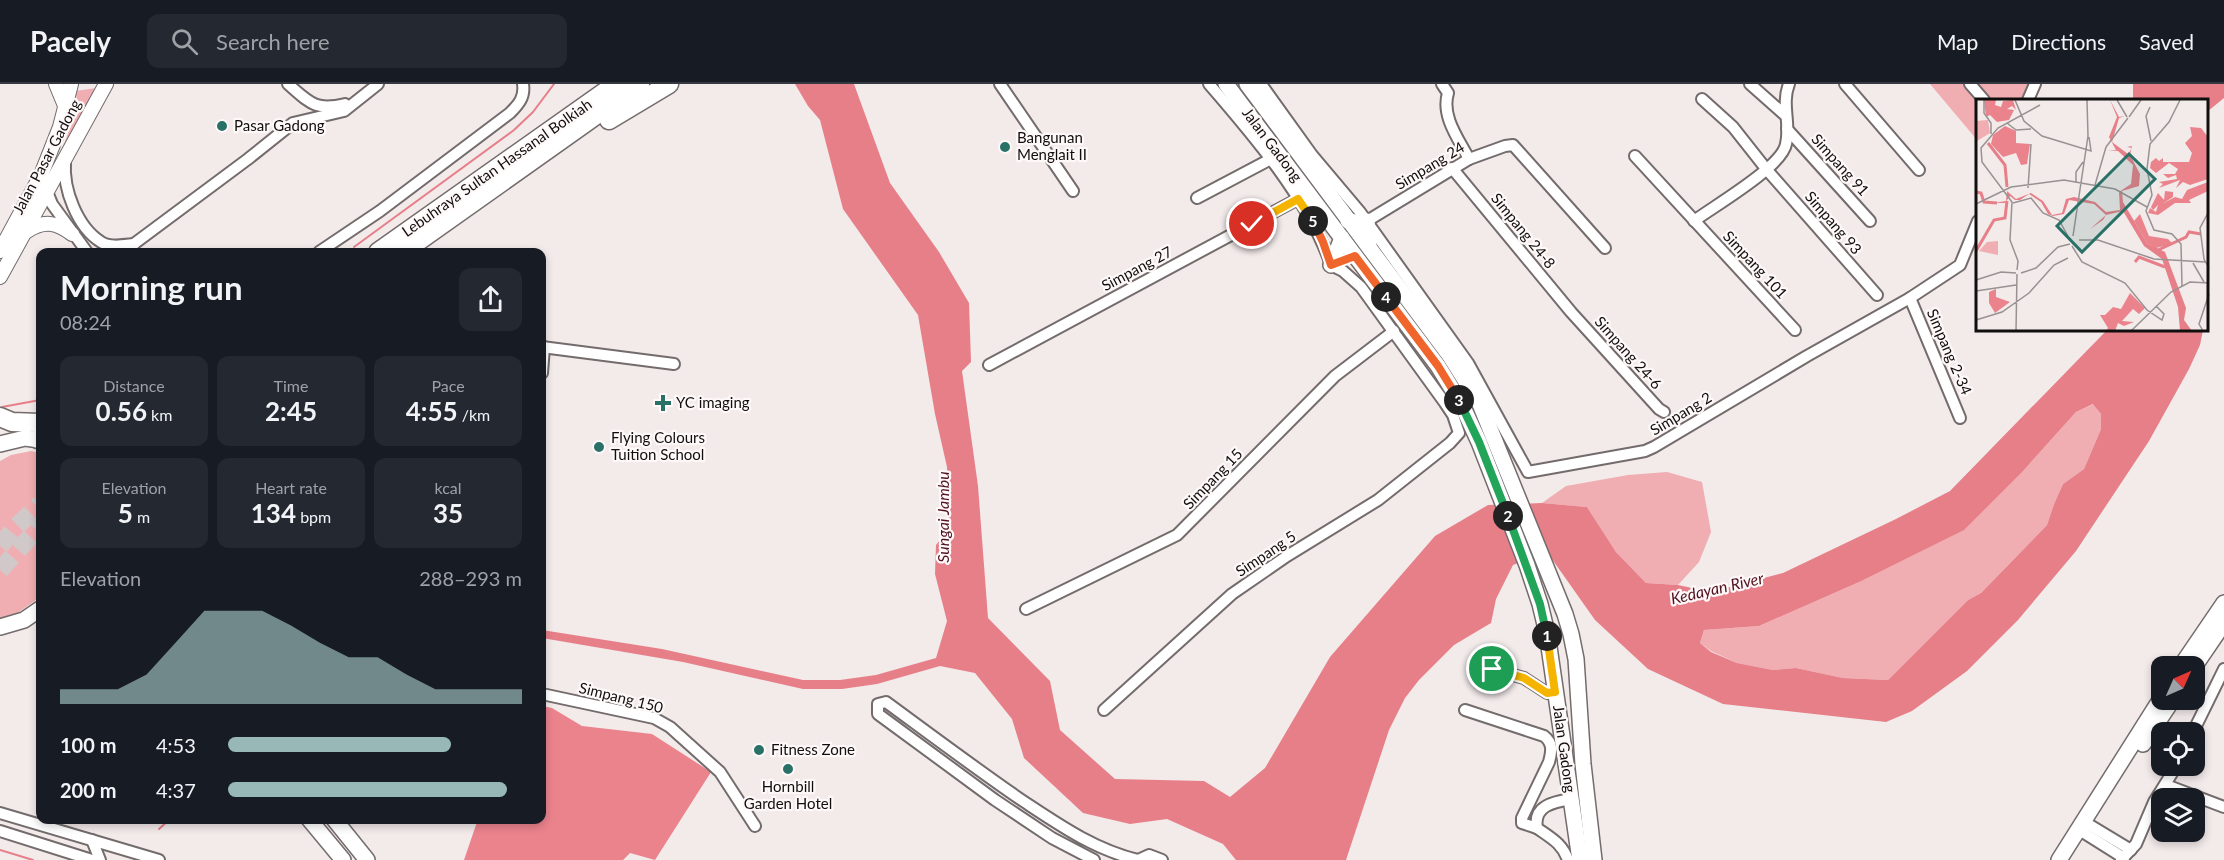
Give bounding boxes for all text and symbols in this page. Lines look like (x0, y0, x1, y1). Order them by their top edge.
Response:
search box (147, 14, 567, 68)
text: Pacely (30, 24, 111, 58)
icon: search (168, 25, 201, 58)
text: Search here (216, 28, 330, 55)
text: Map (1937, 29, 1978, 54)
text: Directions (2011, 29, 2106, 54)
text: Saved (2139, 29, 2194, 54)
street label: Lebuhraya Sultan Hassanal Bolkiah (398, 95, 595, 240)
street label: Jalan Pasar Gadong (8, 96, 84, 217)
inset map (1976, 99, 2209, 332)
street label: Jalan Gadong (1239, 104, 1307, 185)
place label: Pasar Gadong (234, 116, 325, 134)
marker: Pasar Gadong (215, 119, 229, 133)
place label: Bangunan Menglait II (1017, 128, 1087, 163)
street label: Simpang 91 (1808, 130, 1873, 199)
street label: Simpang 24 (1392, 137, 1467, 193)
marker: Bangunan Menglait II (998, 140, 1012, 154)
street label: Simpang 93 (1802, 187, 1866, 257)
street label: Simpang 24-8 (1488, 189, 1560, 272)
pin (1226, 198, 1277, 249)
pin: 5 (1298, 206, 1328, 236)
icon: check (1235, 207, 1268, 240)
text: 5 (1308, 211, 1318, 230)
street label: Simpang 101 (1720, 227, 1792, 302)
street label: Simpang 27 (1098, 242, 1175, 294)
text: Morning run (60, 267, 243, 307)
button: share (459, 268, 522, 331)
pin: 4 (1371, 282, 1401, 312)
text: 4 (1381, 287, 1391, 306)
street label: Simpang 2-34 (1924, 306, 1976, 398)
text: 08:24 (60, 310, 111, 334)
street label: Simpang 24-6 (1591, 312, 1666, 393)
text: Distance (103, 376, 165, 395)
text: Time (274, 376, 308, 395)
text: Pace (431, 376, 465, 395)
pin: 3 (1444, 385, 1474, 415)
street label: Simpang 2 (1646, 388, 1715, 439)
text: 3 (1454, 390, 1464, 409)
place label: YC imaging (676, 393, 750, 411)
marker: YC imaging (654, 394, 672, 412)
text: 0.56 (96, 395, 147, 427)
text: 2:45 (265, 395, 317, 427)
text: 4:55 (406, 395, 458, 427)
text: km (147, 405, 172, 424)
text: /km (458, 405, 490, 424)
place label: Flying Colours Tuition School (611, 428, 705, 463)
marker: Flying Colours Tuition School (592, 440, 606, 454)
street label: Simpang 15 (1179, 444, 1246, 512)
water label: Sungai Jambu (933, 471, 952, 563)
text: Elevation (102, 478, 167, 497)
text: Heart rate (255, 478, 327, 497)
text: kcal (434, 478, 462, 497)
text: 5 (118, 497, 133, 529)
text: 134 (251, 497, 296, 529)
text: 35 (433, 497, 463, 529)
pin: 2 (1493, 501, 1523, 531)
text: 2 (1503, 506, 1513, 525)
text: m (133, 507, 150, 526)
text: bpm (296, 507, 331, 526)
street label: Simpang 5 (1232, 527, 1299, 580)
text: Elevation (60, 566, 141, 590)
text: 288–293 m (419, 566, 522, 590)
water label: Kedayan River (1669, 567, 1766, 607)
pin: 1 (1532, 621, 1562, 651)
text: 1 (1542, 626, 1552, 645)
pin (1466, 643, 1517, 694)
icon: arrive (1475, 652, 1508, 685)
north arrow (2151, 656, 2205, 710)
map controls (2151, 656, 2205, 842)
street label: Simpang 150 (577, 678, 665, 716)
street label: Jalan Gadong (1550, 704, 1580, 794)
button: locate (2151, 722, 2205, 776)
text: 100 m (60, 733, 116, 757)
text: 4:53 (156, 733, 196, 757)
place label: Fitness Zone (771, 740, 855, 758)
marker: Fitness Zone (752, 743, 766, 757)
marker: Hornbill Garden Hotel (781, 762, 795, 776)
place label: Hornbill Garden Hotel (744, 777, 832, 812)
text: 200 m (60, 778, 116, 802)
text: 4:37 (156, 778, 196, 802)
button: layers (2151, 788, 2205, 842)

